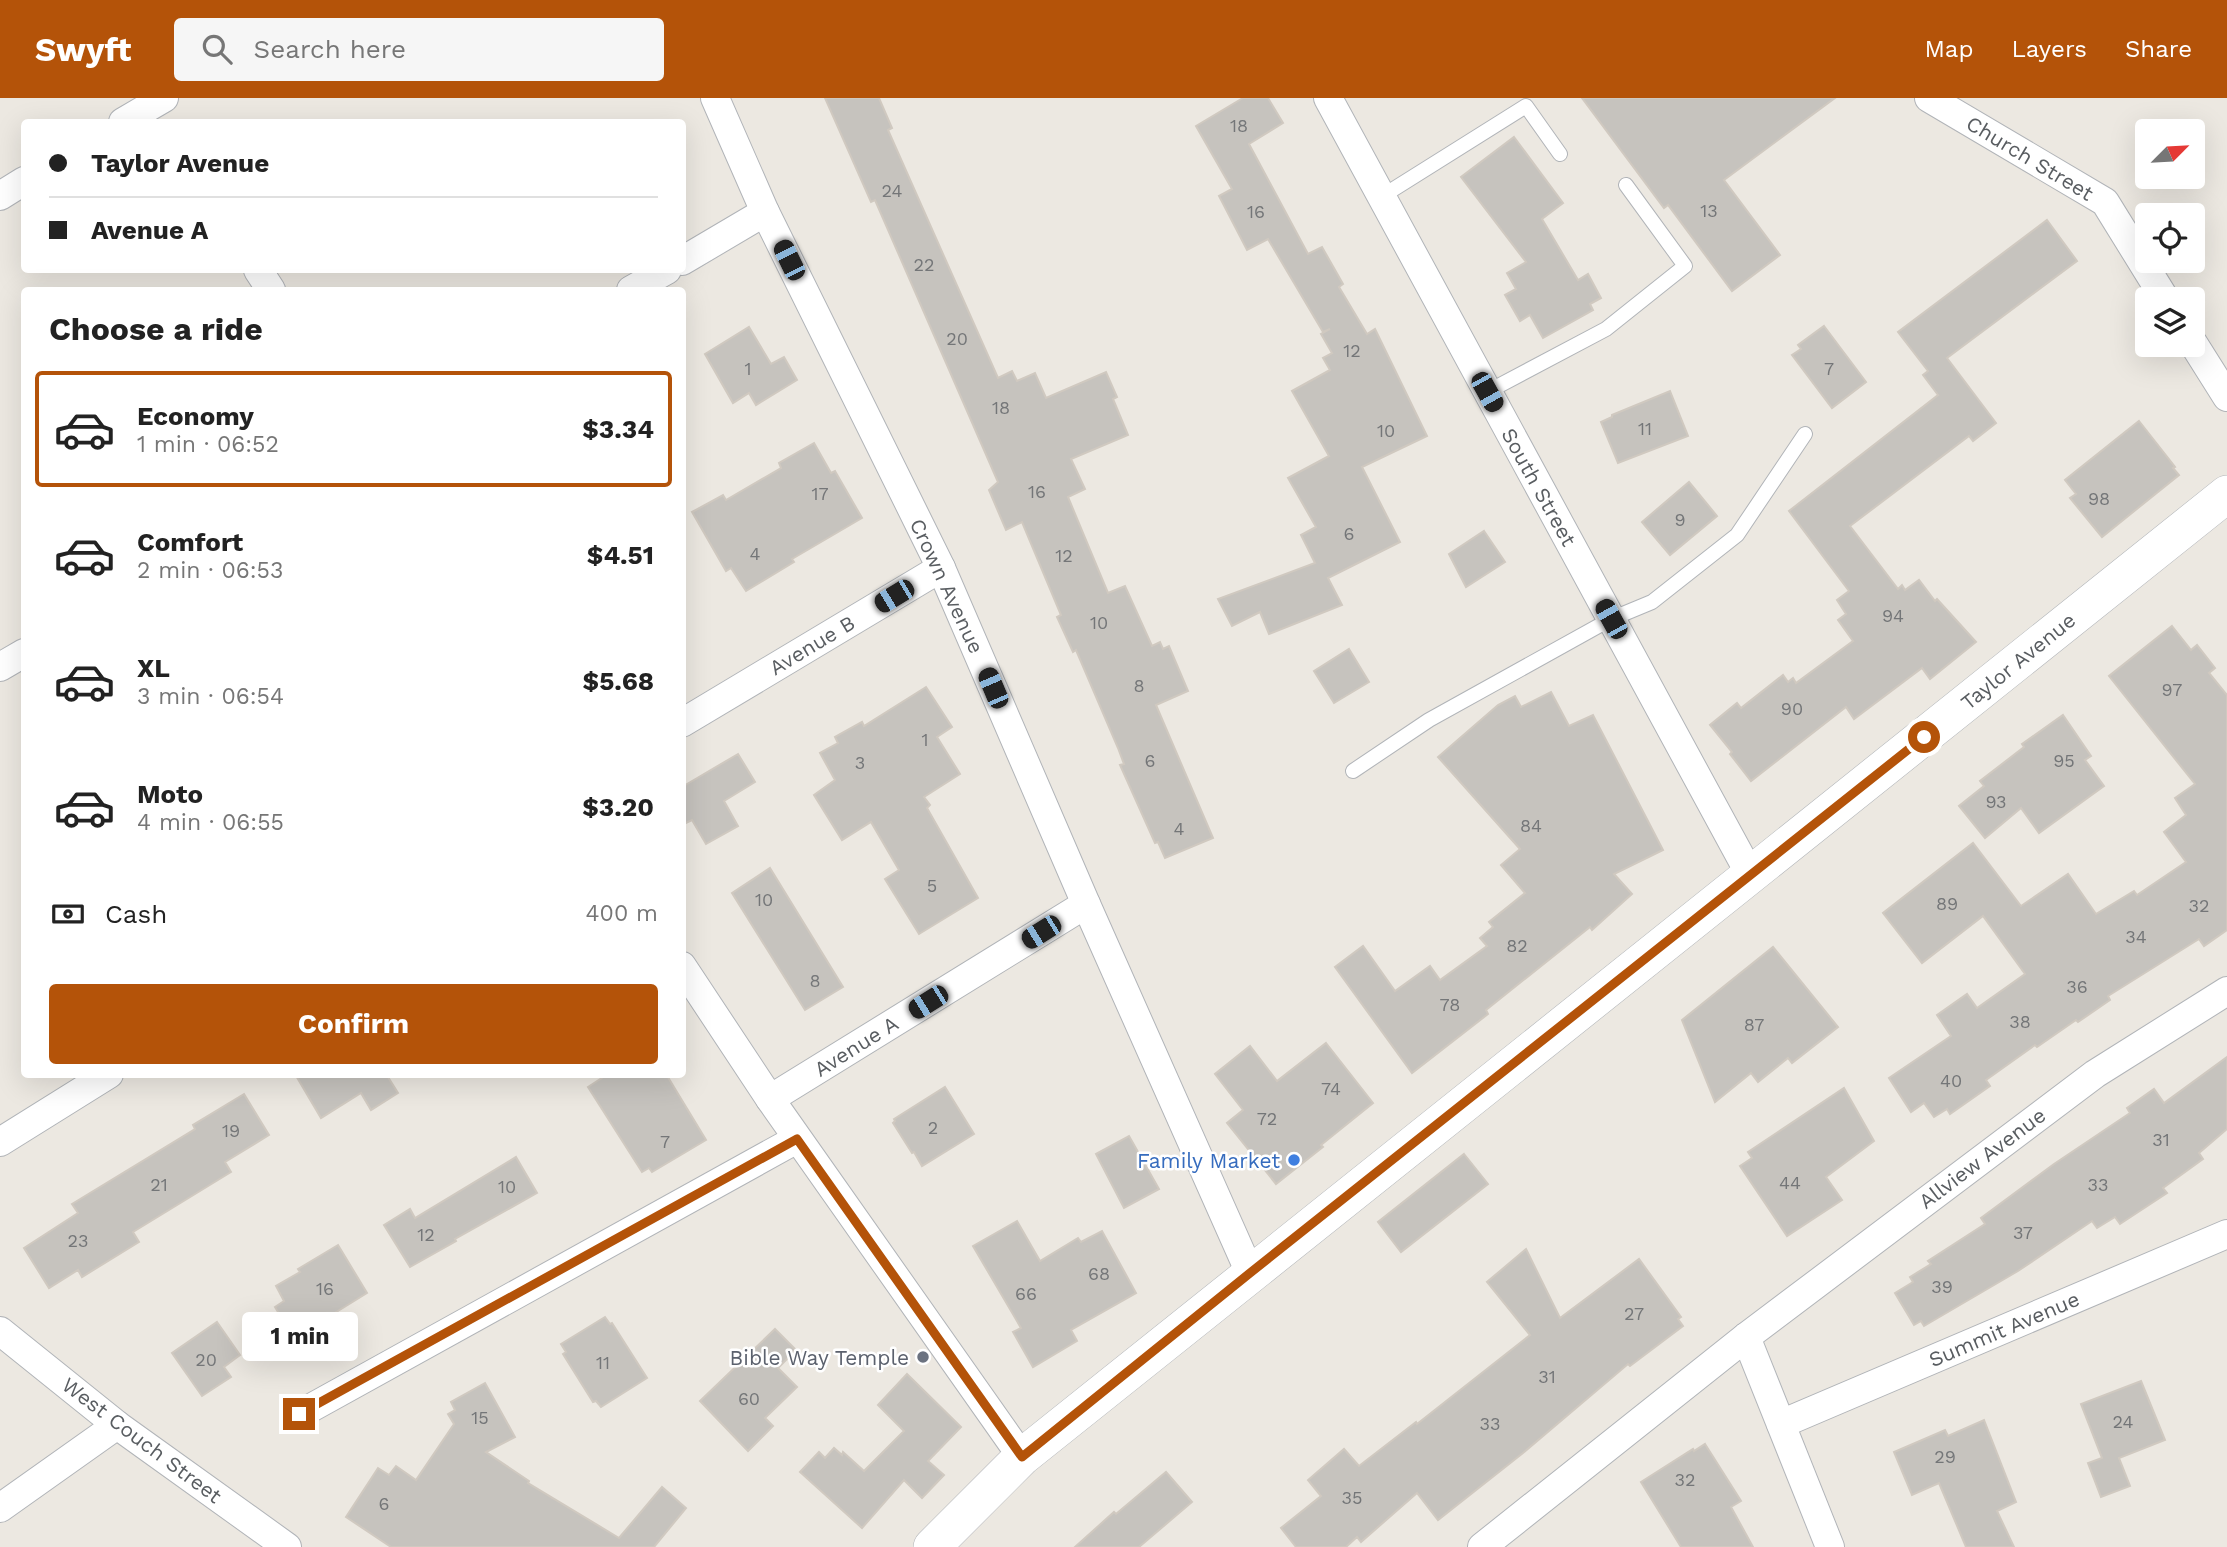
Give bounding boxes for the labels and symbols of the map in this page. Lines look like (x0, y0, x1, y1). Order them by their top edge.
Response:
street label: Church Street (1962, 110, 2098, 206)
house number: 18 (1230, 115, 1248, 136)
north arrow (2135, 119, 2205, 189)
house number: 24 (882, 180, 902, 201)
house number: 13 (1700, 200, 1718, 221)
house number: 16 (1247, 201, 1265, 222)
car (771, 237, 808, 283)
house number: 22 (914, 254, 935, 275)
house number: 20 (946, 328, 968, 349)
house number: 12 (1343, 340, 1361, 361)
house number: 1 (744, 358, 752, 379)
house number: 7 (1824, 358, 1834, 379)
car (1468, 369, 1507, 415)
house number: 18 (992, 397, 1010, 418)
house number: 11 (1638, 418, 1652, 439)
house number: 10 (1377, 420, 1395, 441)
street label: South Street (1496, 424, 1582, 551)
house number: 16 (1028, 481, 1046, 502)
house number: 17 (811, 483, 829, 504)
house number: 98 (2088, 488, 2110, 509)
house number: 9 (1674, 509, 1686, 530)
street label: Crown Avenue (905, 515, 989, 657)
house number: 6 (1344, 523, 1354, 544)
house number: 4 (750, 543, 761, 564)
house number: 12 (1055, 545, 1073, 566)
car (871, 576, 918, 616)
car (1592, 596, 1631, 642)
house number: 94 (1882, 605, 1904, 626)
street label: Taylor Avenue (1956, 607, 2080, 715)
street label: Avenue B (765, 610, 859, 680)
house number: 10 (1090, 612, 1108, 633)
car (976, 665, 1011, 711)
house number: 8 (1133, 675, 1145, 696)
house number: 97 (2162, 679, 2182, 700)
house number: 90 (1781, 698, 1803, 719)
route start (1908, 721, 1940, 753)
house number: 1 (921, 729, 929, 750)
house number: 6 (1145, 750, 1155, 771)
house number: 95 (2053, 750, 2075, 771)
house number: 3 (855, 752, 865, 773)
house number: 93 (1985, 791, 2007, 812)
house number: 84 (1520, 815, 1542, 836)
house number: 4 (1174, 818, 1185, 839)
house number: 5 (927, 875, 937, 896)
house number: 10 (755, 889, 773, 910)
house number: 89 (1936, 893, 1958, 914)
house number: 32 (2189, 895, 2210, 916)
car (1018, 912, 1065, 952)
house number: 34 (2125, 926, 2147, 947)
house number: 82 (1506, 935, 1528, 956)
house number: 8 (809, 970, 821, 991)
house number: 36 (2066, 976, 2088, 997)
car (905, 982, 952, 1022)
house number: 78 (1440, 994, 1460, 1015)
street label: Avenue A (809, 1010, 903, 1082)
house number: 38 (2009, 1011, 2031, 1032)
house number: 87 (1744, 1014, 1764, 1035)
house number: 40 (1940, 1070, 1962, 1091)
house number: 74 (1321, 1078, 1341, 1099)
street label: Allview Avenue (1914, 1102, 2050, 1214)
house number: 72 (1257, 1108, 1277, 1129)
house number: 2 (928, 1117, 938, 1138)
house number: 19 (222, 1120, 240, 1141)
house number: 31 (2152, 1129, 2170, 1150)
house number: 7 (660, 1131, 670, 1152)
place label: Family Market (1137, 1148, 1280, 1173)
marker: Family Market (1286, 1152, 1302, 1168)
house number: 44 (1779, 1172, 1801, 1193)
house number: 21 (150, 1174, 168, 1195)
house number: 33 (2088, 1174, 2109, 1195)
house number: 10 (498, 1176, 516, 1197)
house number: 37 (2013, 1222, 2033, 1243)
house number: 12 (417, 1224, 435, 1245)
house number: 23 (68, 1230, 89, 1251)
house number: 68 (1088, 1263, 1110, 1284)
house number: 39 (1931, 1276, 1953, 1297)
house number: 16 (316, 1278, 334, 1299)
house number: 66 (1015, 1283, 1037, 1304)
street label: Summit Avenue (1925, 1286, 2083, 1372)
house number: 27 (1624, 1303, 1644, 1324)
callout: 1 min (241, 1312, 357, 1362)
place label: Bible Way Temple (730, 1345, 909, 1370)
house number: 20 (195, 1349, 217, 1370)
marker: Bible Way Temple (915, 1349, 931, 1365)
house number: 11 (596, 1352, 610, 1373)
house number: 31 (1538, 1366, 1556, 1387)
street label: West Couch Street (57, 1372, 227, 1508)
house number: 60 (738, 1388, 760, 1409)
route end (283, 1398, 315, 1430)
house number: 15 (471, 1407, 489, 1428)
house number: 24 (2113, 1411, 2133, 1432)
house number: 33 (1480, 1413, 1501, 1434)
house number: 29 (1934, 1446, 1956, 1467)
house number: 32 (1675, 1469, 1696, 1490)
house number: 35 (1342, 1487, 1362, 1508)
house number: 6 (379, 1493, 389, 1514)

